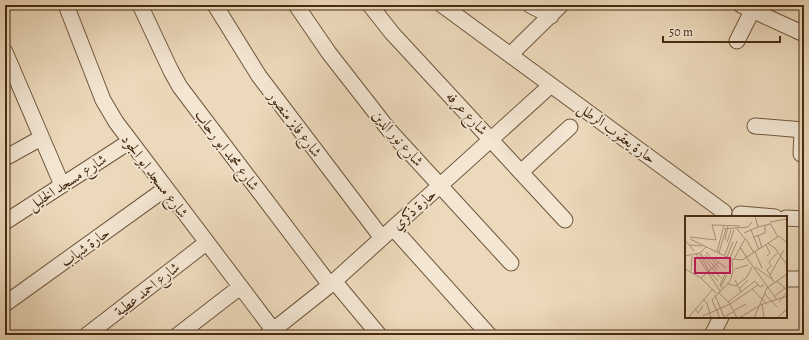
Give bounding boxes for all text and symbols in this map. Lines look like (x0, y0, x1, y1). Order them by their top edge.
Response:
scale bar (663, 18, 780, 44)
text: 50 m (669, 24, 693, 40)
street label: شارع فايز منصور (260, 85, 327, 163)
street label: شارع عرفه (439, 87, 493, 141)
street label: حارة يعقوب الرطل (573, 98, 660, 169)
street label: شارع محمد ابو رحاب (188, 105, 264, 196)
street label: شارع نور الدين (365, 105, 428, 173)
street label: شارع مسجد ابو الجود (114, 130, 193, 224)
street label: شارع مسجد الخليل (24, 149, 112, 218)
street label: حارة ذكري (387, 184, 442, 236)
inset map (685, 216, 787, 318)
street label: حارة شهاب (56, 222, 114, 272)
street label: شارع احمد عطية (110, 257, 186, 323)

